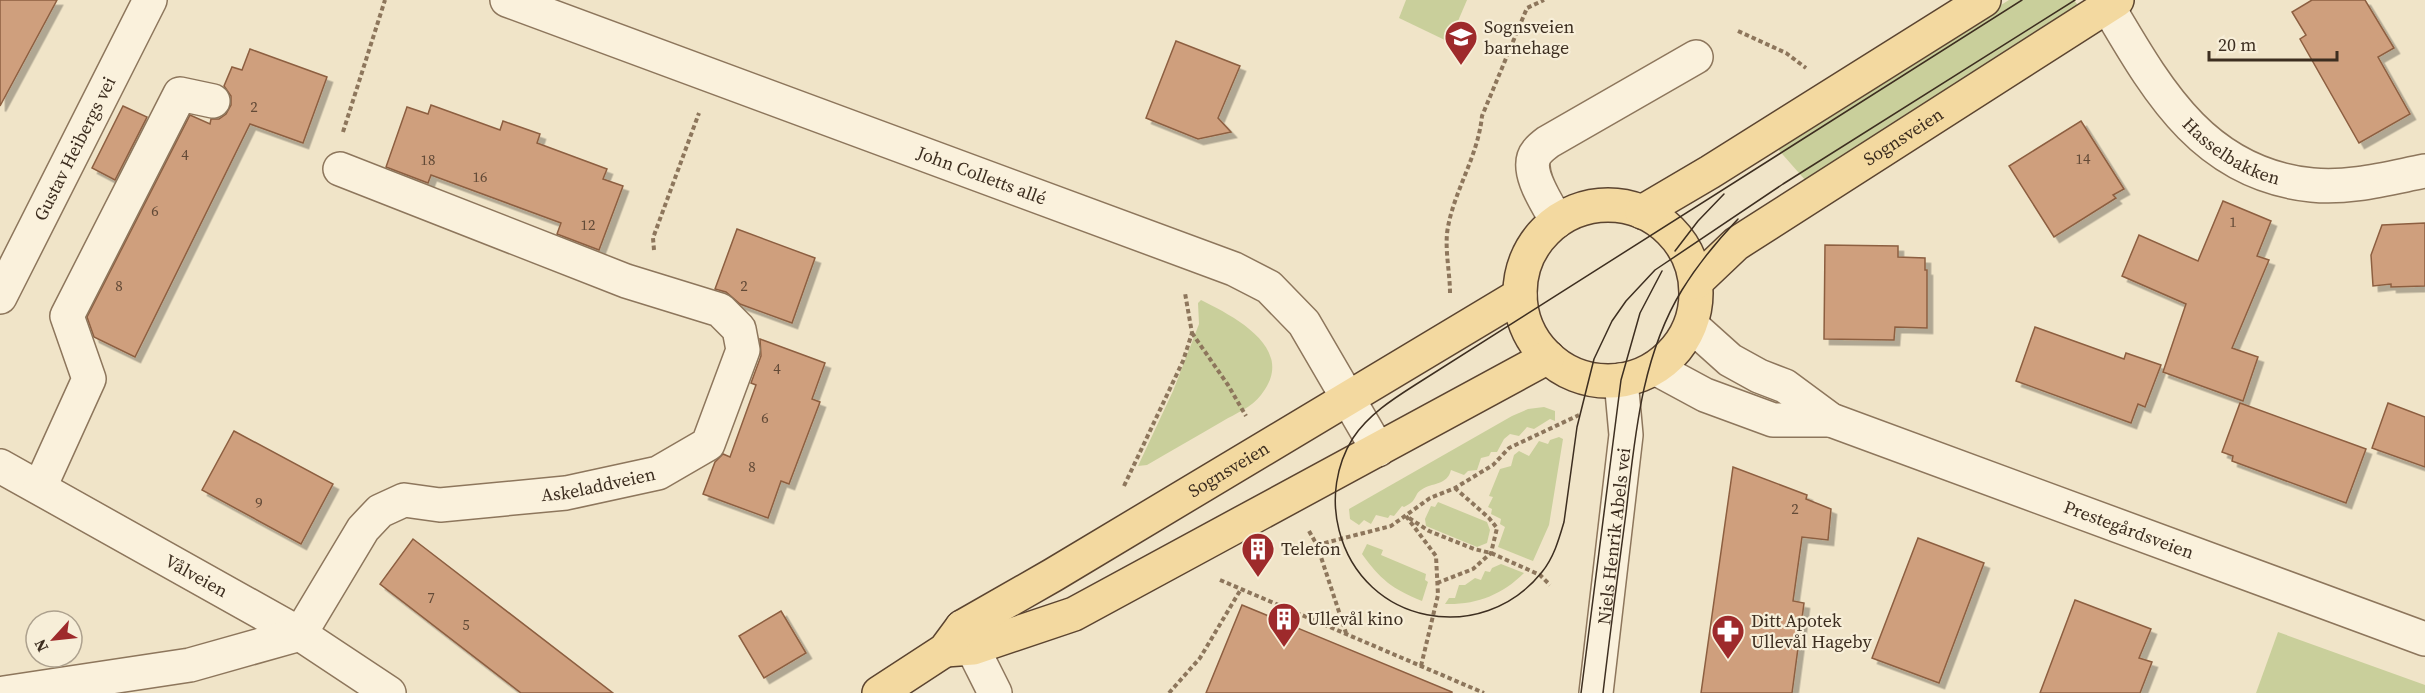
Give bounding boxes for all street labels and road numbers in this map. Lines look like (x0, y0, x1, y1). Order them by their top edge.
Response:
street label: Gustav Heibergs vei (27, 72, 121, 225)
street label: Sognsveien (1858, 101, 1948, 171)
street label: Hasselbakken (2177, 112, 2283, 191)
street label: John Colletts allé (913, 139, 1050, 210)
street label: Sognsveien (1183, 435, 1274, 503)
street label: Niels Henrik Abels vei (1591, 446, 1636, 626)
street label: Askeladdveien (540, 461, 658, 507)
street label: Prestegårdsveien (2060, 494, 2198, 565)
street label: Vålveien (161, 548, 233, 603)

